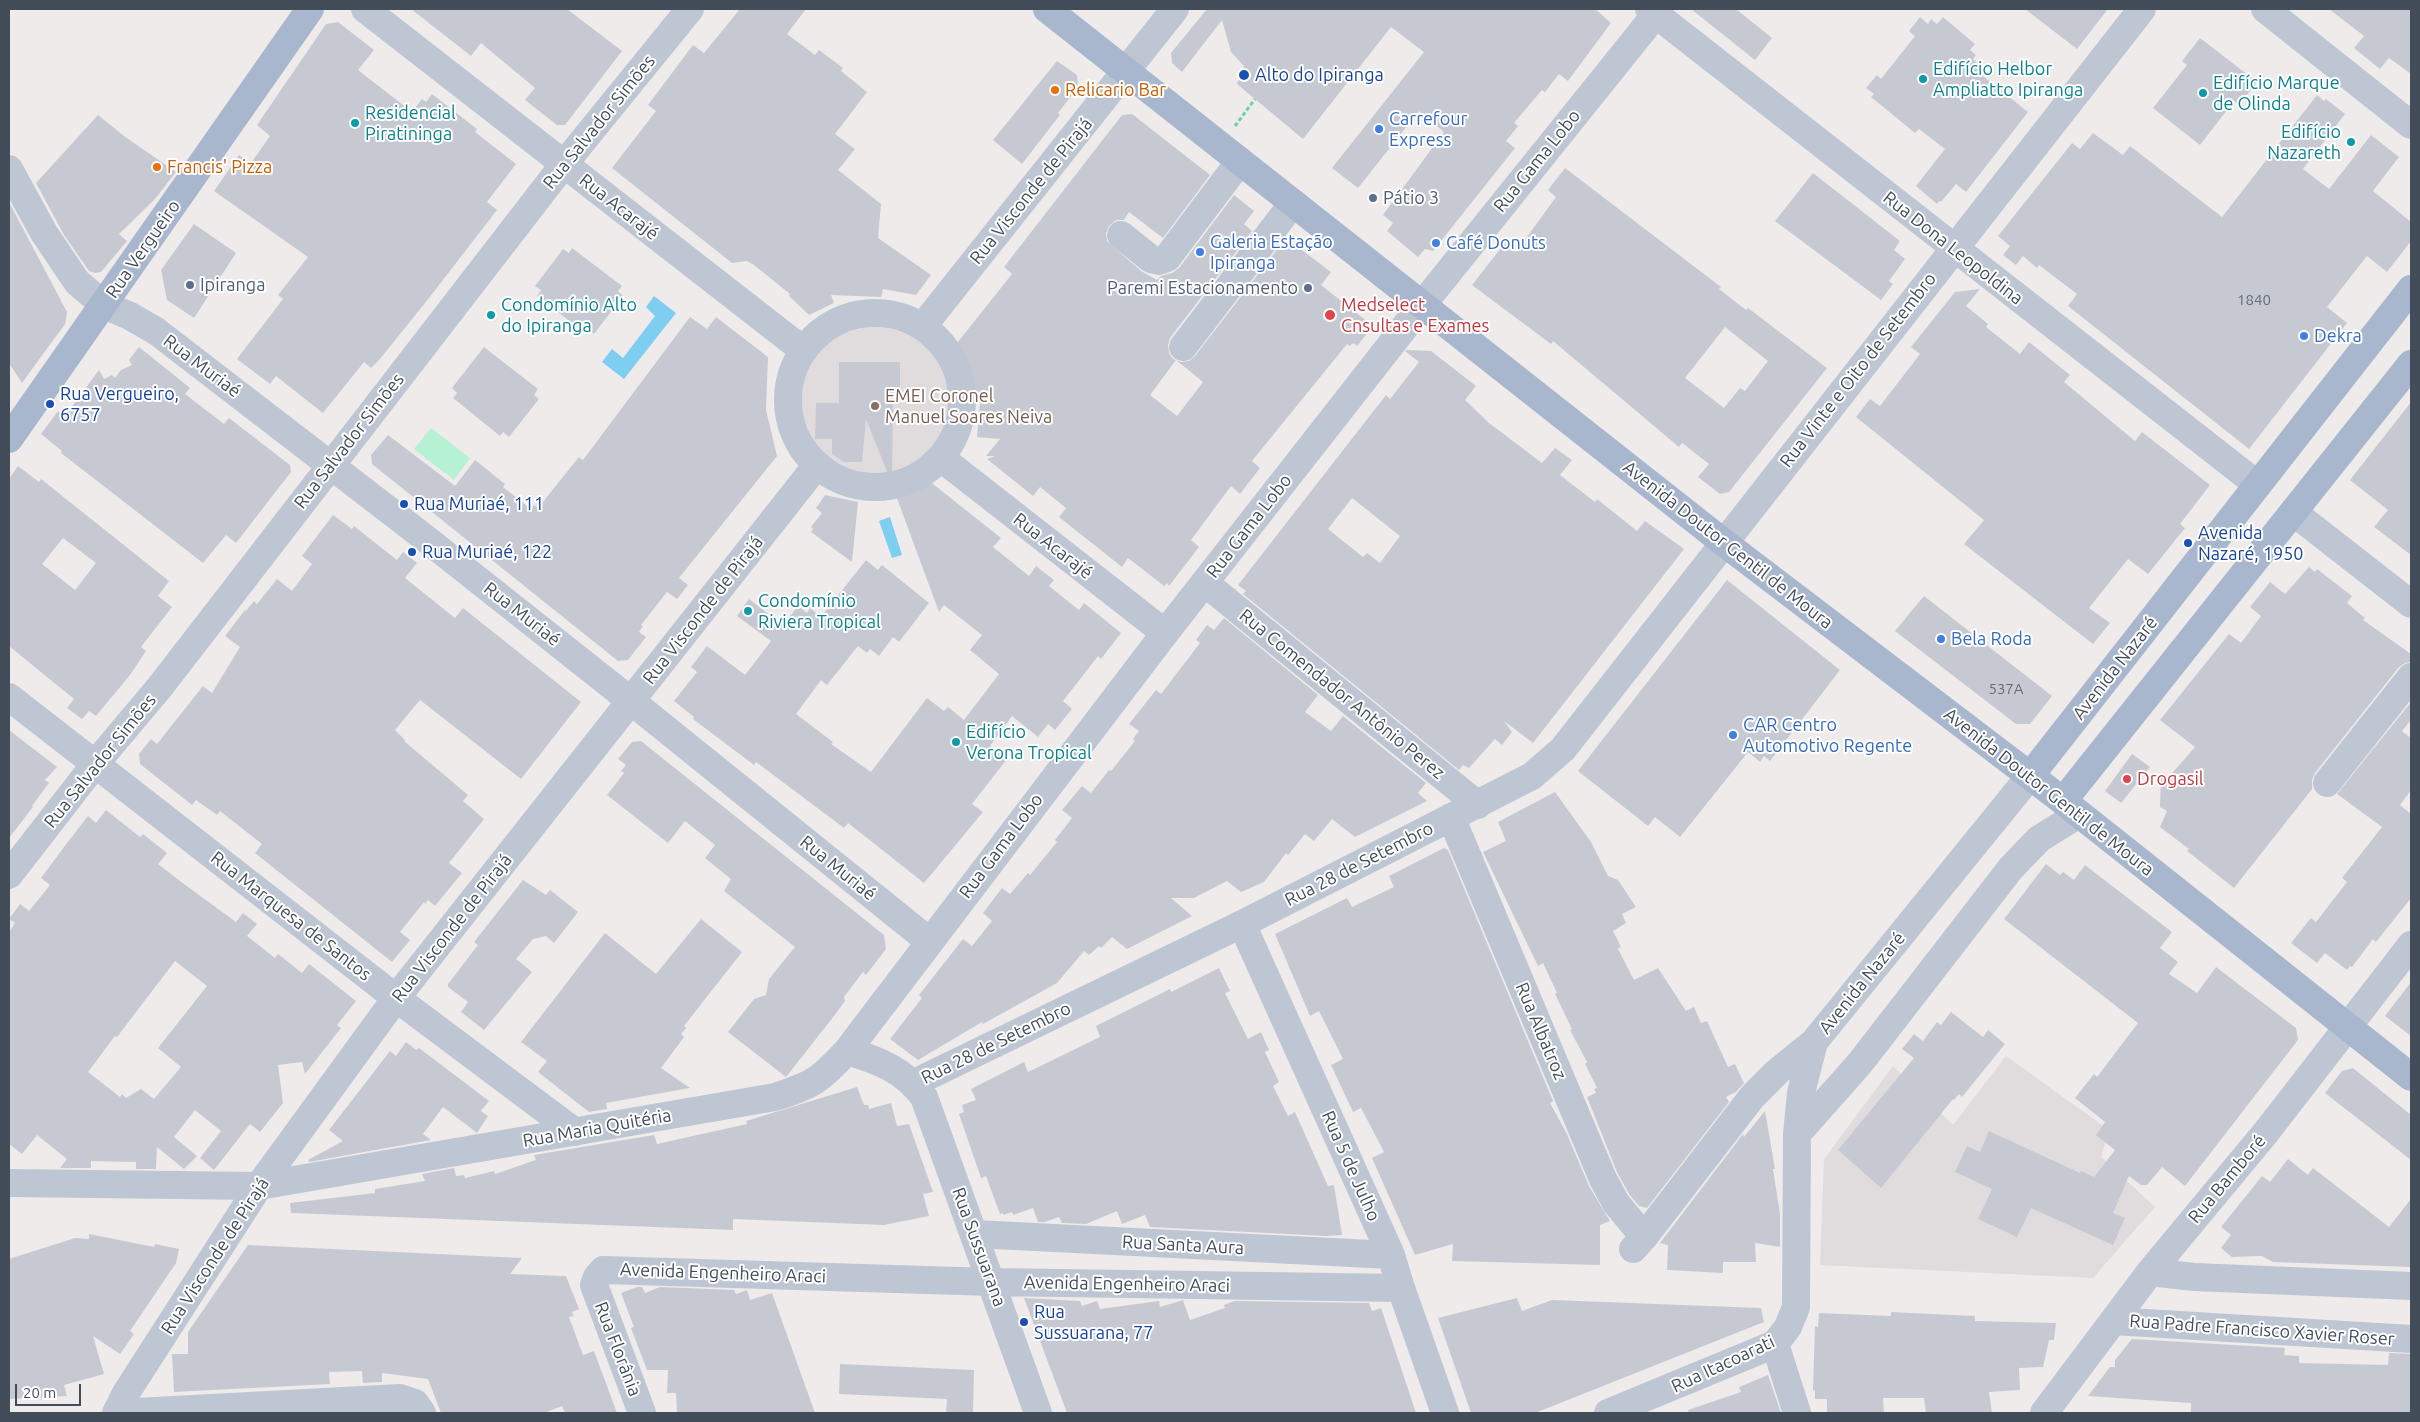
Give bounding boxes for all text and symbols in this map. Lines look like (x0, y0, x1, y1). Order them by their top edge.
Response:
street label: Rua Salvador Simões (538, 51, 660, 193)
place label: Edifício Helbor Ampliatto Ipiranga (1933, 58, 2083, 100)
place label: Alto do Ipiranga (1255, 64, 1384, 86)
marker: Alto do Ipiranga (1237, 68, 1251, 82)
place label: Edifício Marque de Olinda (2213, 72, 2340, 115)
marker: Edifício Helbor Ampliatto Ipiranga (1917, 73, 1929, 85)
place label: Relicario Bar (1065, 79, 1166, 101)
marker: Relicario Bar (1049, 84, 1061, 96)
marker: Edifício Marque de Olinda (2197, 87, 2209, 99)
place label: Residencial Piratininga (365, 102, 456, 144)
street label: Rua Gama Lobo (1489, 105, 1585, 217)
place label: Carrefour Express (1389, 108, 1467, 150)
street label: Rua Visconde de Pirajá (965, 113, 1097, 269)
marker: Residencial Piratininga (349, 117, 361, 129)
place label: Edifício Nazareth (2267, 121, 2341, 163)
marker: Carrefour Express (1373, 123, 1385, 135)
marker: Edifício Nazareth (2345, 136, 2357, 148)
place label: Francis' Pizza (167, 156, 272, 178)
marker: Francis' Pizza (151, 161, 163, 173)
street label: Rua Acarajé (575, 169, 663, 245)
place label: Pátio 3 (1383, 187, 1439, 209)
street label: Rua Dona Leopoldina (1879, 187, 2027, 309)
marker: Pátio 3 (1367, 192, 1379, 204)
street label: Rua Vergueiro (101, 196, 185, 302)
place label: Galeria Estação Ipiranga (1210, 231, 1333, 274)
place label: Café Donuts (1446, 232, 1546, 254)
marker: Café Donuts (1430, 237, 1442, 249)
marker: Galeria Estação Ipiranga (1194, 246, 1206, 258)
street label: Rua Vinte e Oito de Setembro (1775, 268, 1941, 472)
place label: Ipiranga (200, 274, 265, 296)
place label: Paremi Estacionamento (1107, 277, 1298, 299)
marker: Ipiranga (184, 279, 196, 291)
marker: Paremi Estacionamento (1302, 282, 1314, 294)
house number: 1840 (2237, 291, 2271, 309)
place label: Condomínio Alto do Ipiranga (501, 294, 637, 336)
place label: Medselect Cnsultas e Exames (1341, 294, 1489, 336)
marker: Medselect Cnsultas e Exames (1323, 308, 1337, 322)
marker: Condomínio Alto do Ipiranga (485, 309, 497, 321)
place label: Dekra (2314, 325, 2362, 347)
street label: Rua Muriaé (159, 330, 245, 402)
marker: Dekra (2298, 330, 2310, 342)
street label: Rua Salvador Simões (289, 369, 409, 513)
place label: Rua Vergueiro, 6757 (60, 383, 179, 426)
place label: EMEI Coronel Manuel Soares Neiva (885, 385, 1052, 428)
marker: Rua Vergueiro, 6757 (44, 398, 56, 410)
marker: EMEI Coronel Manuel Soares Neiva (869, 400, 881, 412)
street label: Avenida Doutor Gentil de Moura (1619, 456, 1837, 634)
street label: Rua Gama Lobo (1202, 470, 1296, 582)
place label: Rua Muriaé, 111 (414, 493, 544, 515)
marker: Rua Muriaé, 111 (398, 498, 410, 510)
street label: Rua Acarajé (1009, 508, 1097, 584)
place label: Avenida Nazaré, 1950 (2198, 522, 2303, 564)
street label: Rua Visconde de Pirajá (638, 532, 768, 688)
marker: Avenida Nazaré, 1950 (2182, 537, 2194, 549)
place label: Rua Muriaé, 122 (422, 541, 552, 563)
marker: Rua Muriaé, 122 (406, 546, 418, 558)
street label: Rua Muriaé (479, 577, 565, 651)
place label: Condomínio Riviera Tropical (758, 590, 881, 632)
street label: Rua Comendador Antônio Perez (1235, 604, 1449, 784)
marker: Condomínio Riviera Tropical (742, 605, 754, 617)
street label: Avenida Nazaré (2068, 612, 2162, 724)
place label: Bela Roda (1951, 628, 2032, 650)
marker: Bela Roda (1935, 633, 1947, 645)
house number: 537A (1988, 680, 2024, 698)
street label: Rua Salvador Simões (39, 690, 161, 832)
street label: Avenida Doutor Gentil de Moura (1940, 703, 2158, 881)
place label: CAR Centro Automotivo Regente (1743, 714, 1912, 756)
place label: Edifício Verona Tropical (966, 721, 1092, 764)
marker: CAR Centro Automotivo Regente (1727, 729, 1739, 741)
marker: Edifício Verona Tropical (950, 736, 962, 748)
place label: Drogasil (2137, 768, 2204, 790)
marker: Drogasil (2121, 773, 2133, 785)
street label: Rua Gama Lobo (955, 789, 1047, 903)
street label: Rua 28 de Setembro (1281, 817, 1437, 911)
street label: Rua Muriaé (796, 831, 880, 905)
street label: Rua Marquesa de Santos (207, 847, 375, 985)
street label: Rua Visconde de Pirajá (387, 850, 517, 1006)
street label: Avenida Nazaré (1814, 928, 1910, 1038)
street label: Rua Albatroz (1511, 979, 1571, 1083)
street label: Rua 28 de Setembro (918, 997, 1074, 1089)
street label: Rua Maria Quitéria (521, 1104, 673, 1152)
street label: Rua 5 de Julho (1317, 1108, 1385, 1224)
street label: Rua Bamboré (2184, 1130, 2270, 1228)
street label: Rua Visconde de Pirajá (156, 1174, 274, 1338)
street label: Rua Sussuarana (947, 1184, 1011, 1310)
street label: Rua Santa Aura (1121, 1231, 1245, 1259)
street label: Avenida Engenheiro Araci (620, 1259, 826, 1287)
street label: Avenida Engenheiro Araci (1024, 1271, 1230, 1297)
street label: Rua Florânia (590, 1299, 646, 1399)
place label: Rua Sussuarana, 77 (1034, 1301, 1153, 1344)
street label: Rua Padre Francisco Xavier Roser (2129, 1310, 2395, 1350)
marker: Rua Sussuarana, 77 (1018, 1316, 1030, 1328)
street label: Rua Itacoarati (1668, 1331, 1778, 1397)
scale bar (18, 1374, 84, 1406)
text: 20 m (23, 1384, 56, 1401)

